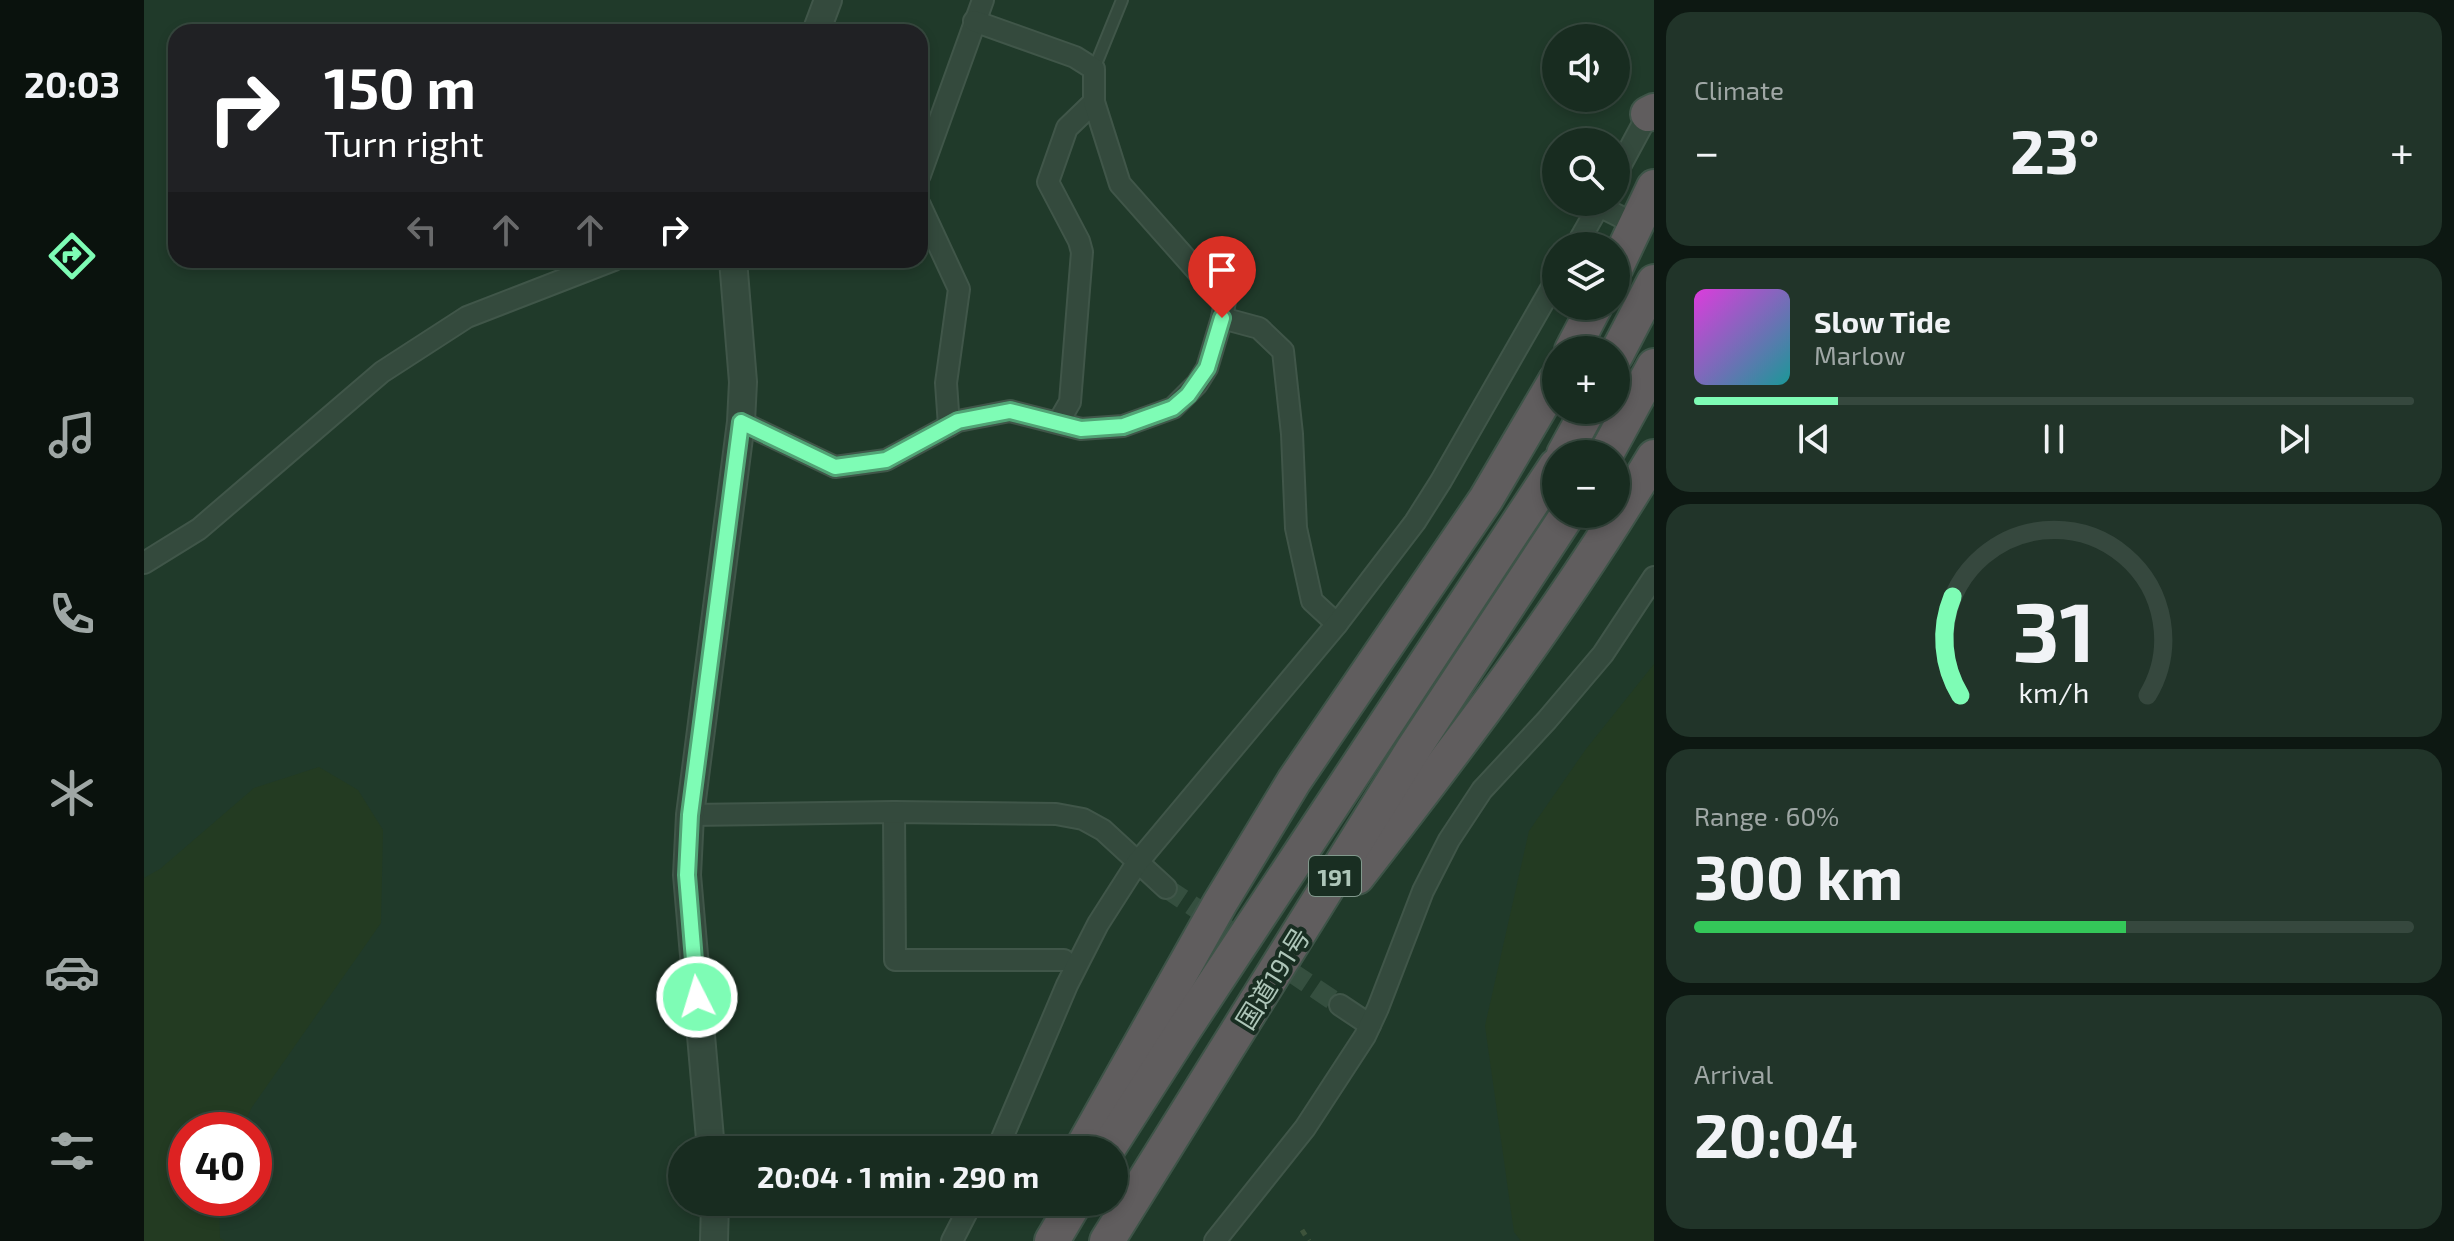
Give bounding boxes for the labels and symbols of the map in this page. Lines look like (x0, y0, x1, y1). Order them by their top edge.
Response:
pin (1188, 236, 1256, 318)
road number: 191 (1309, 856, 1361, 896)
street label: 国道191号 (1229, 922, 1315, 1034)
position arrow (655, 955, 739, 1039)
speed limit sign: 40 (168, 1112, 272, 1216)

